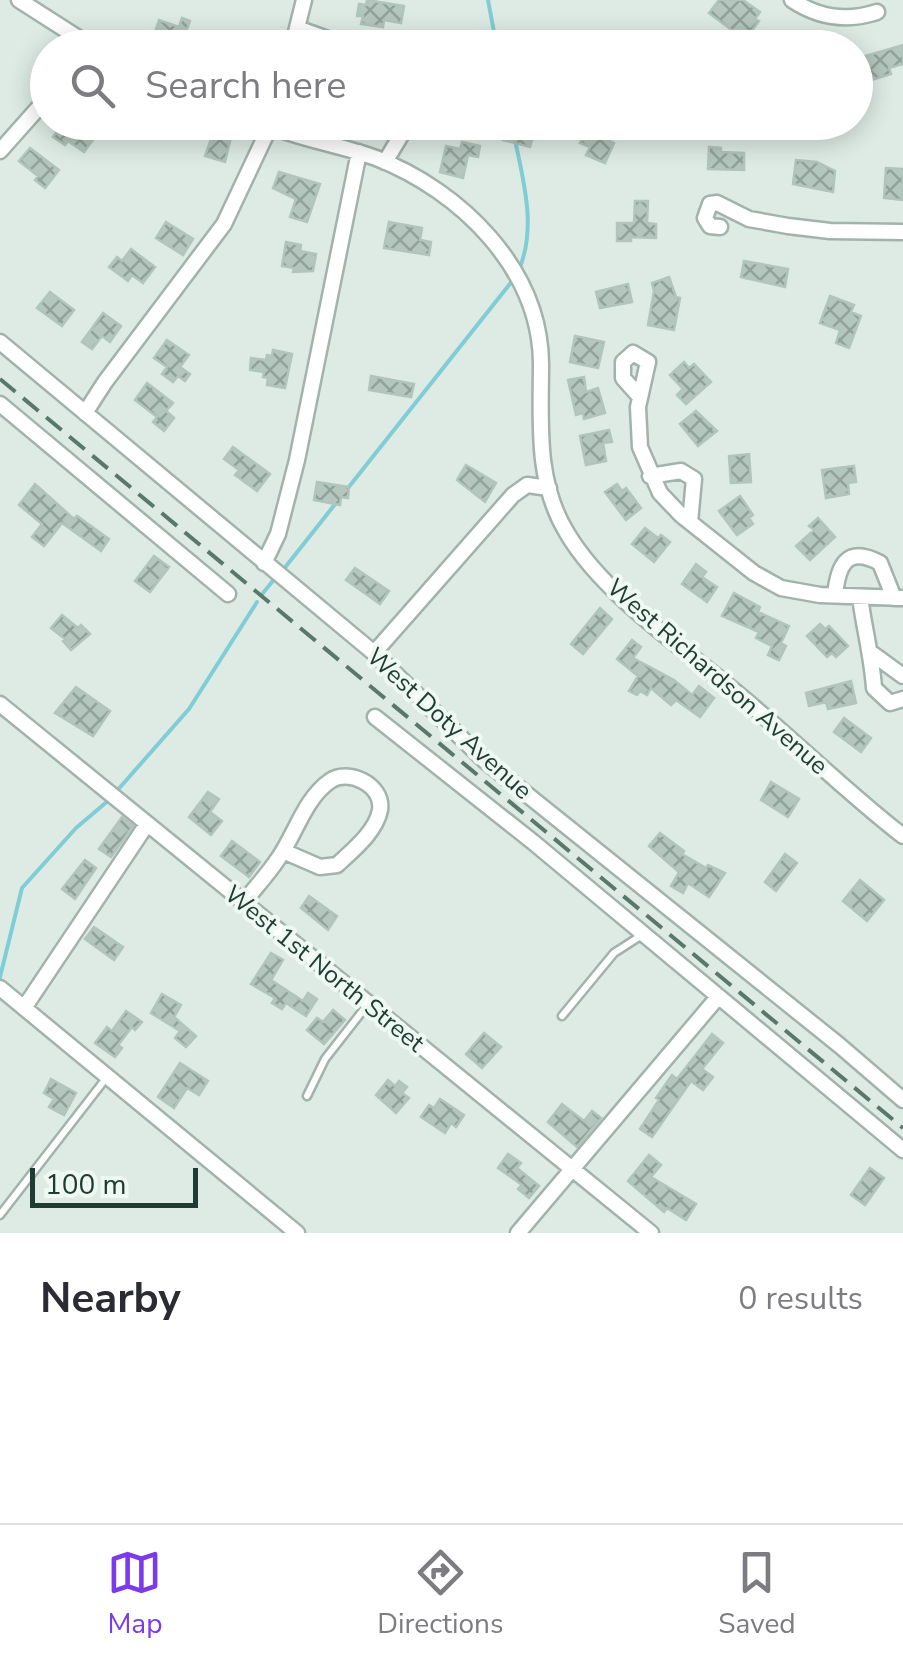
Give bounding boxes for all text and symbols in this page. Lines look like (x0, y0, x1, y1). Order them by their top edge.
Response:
search box (30, 30, 873, 140)
icon: search (65, 58, 120, 113)
text: Search here (145, 60, 346, 111)
street label: West Richardson Avenue (599, 571, 835, 782)
street label: West Doty Avenue (359, 640, 539, 807)
street label: West 1st North Street (217, 877, 432, 1060)
scale bar (30, 1163, 198, 1208)
text: 100 m (45, 1166, 127, 1204)
text: Nearby (40, 1270, 181, 1327)
text: 0 results (738, 1277, 863, 1320)
tab: Map (107, 1545, 162, 1643)
tab: Directions (377, 1545, 503, 1643)
tab: Saved (718, 1545, 796, 1643)

